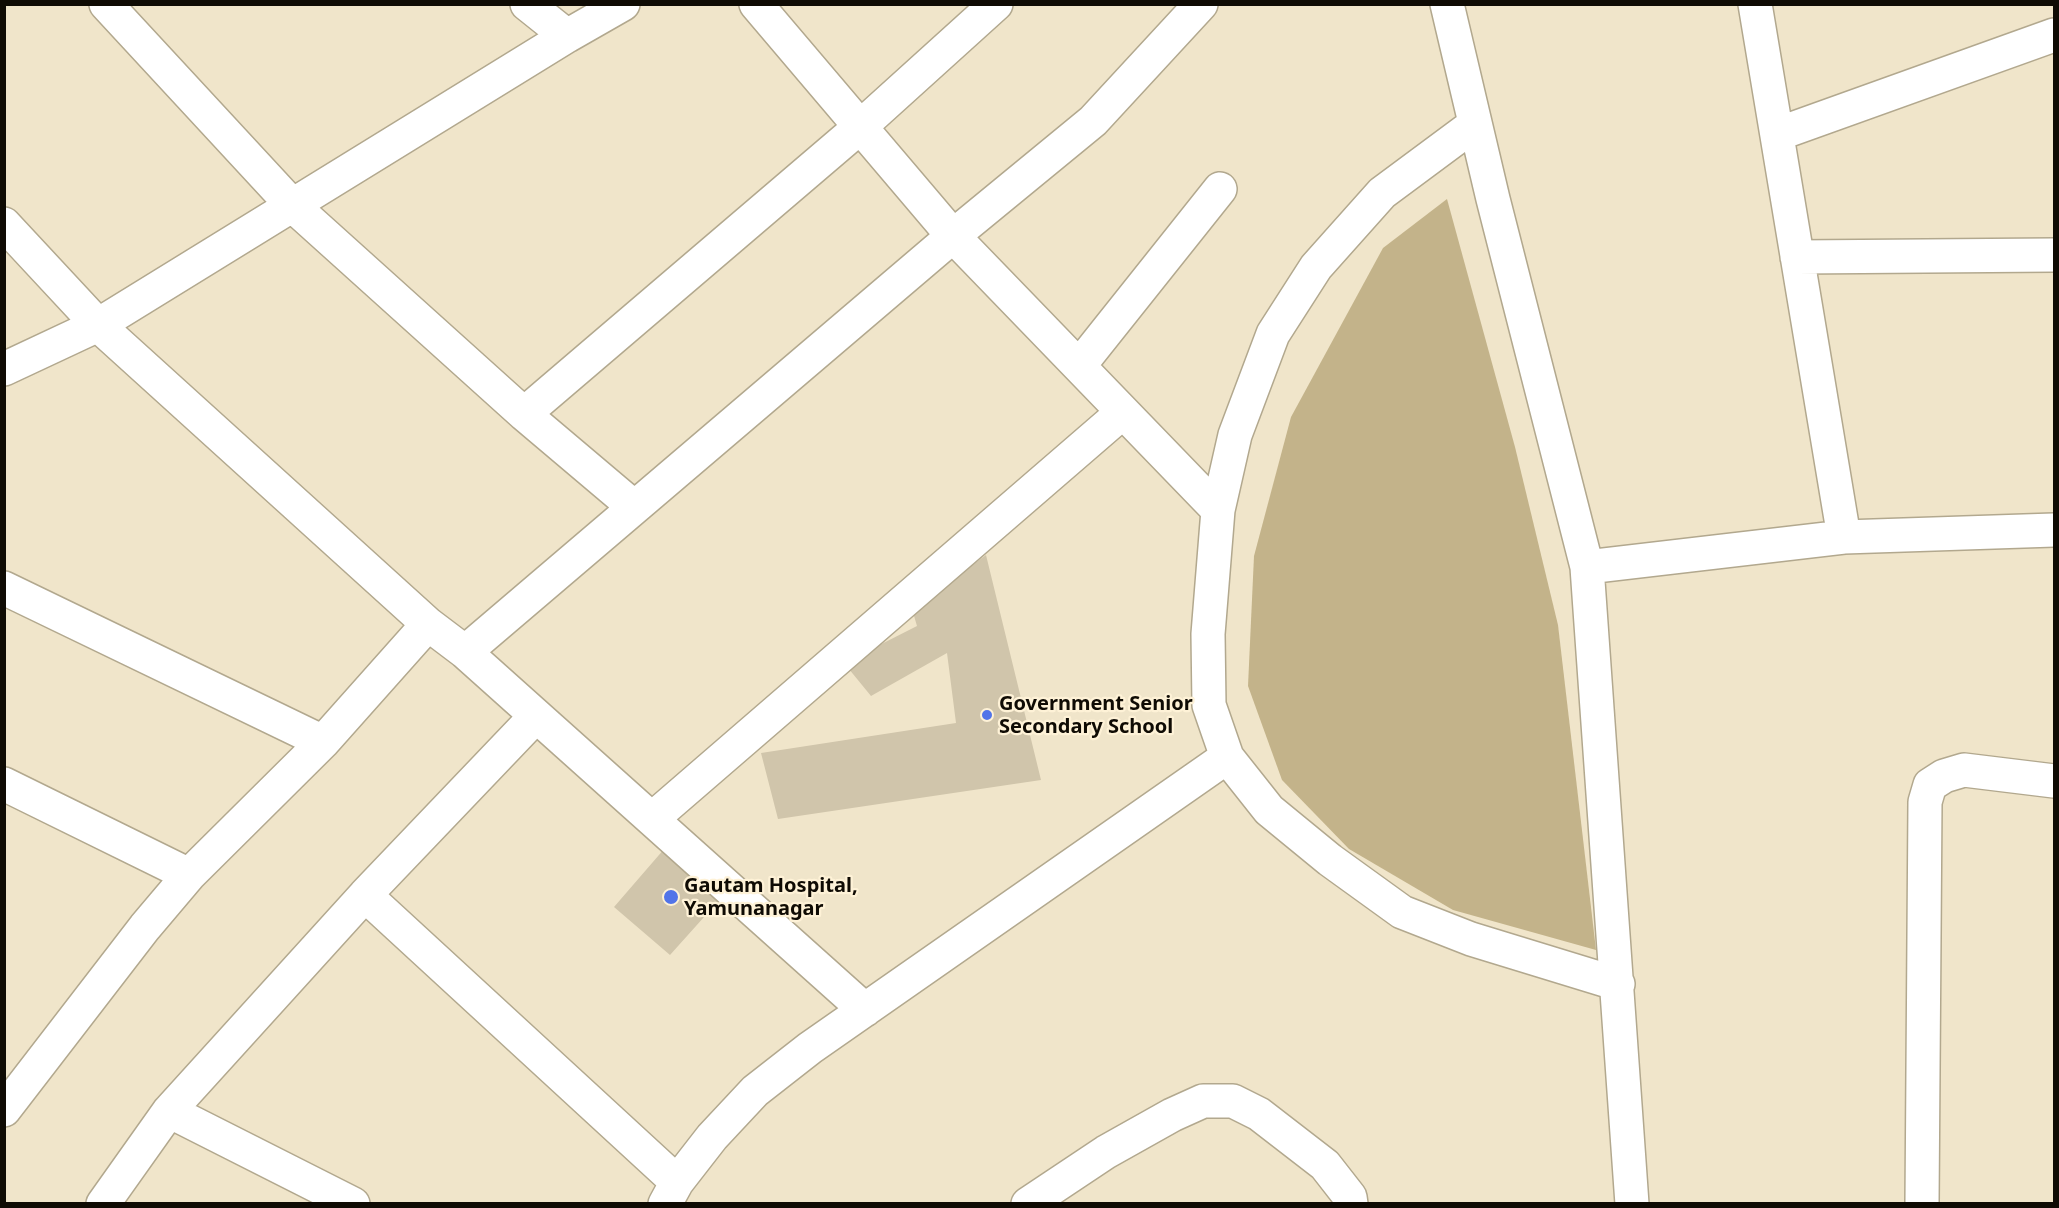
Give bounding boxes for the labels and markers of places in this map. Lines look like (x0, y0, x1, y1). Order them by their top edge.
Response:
place label: Government Senior Secondary School (999, 692, 1193, 739)
marker: Government Senior Secondary School (980, 708, 994, 722)
place label: Gautam Hospital, Yamunanagar (684, 874, 858, 921)
marker: Gautam Hospital, Yamunanagar (662, 888, 680, 906)

